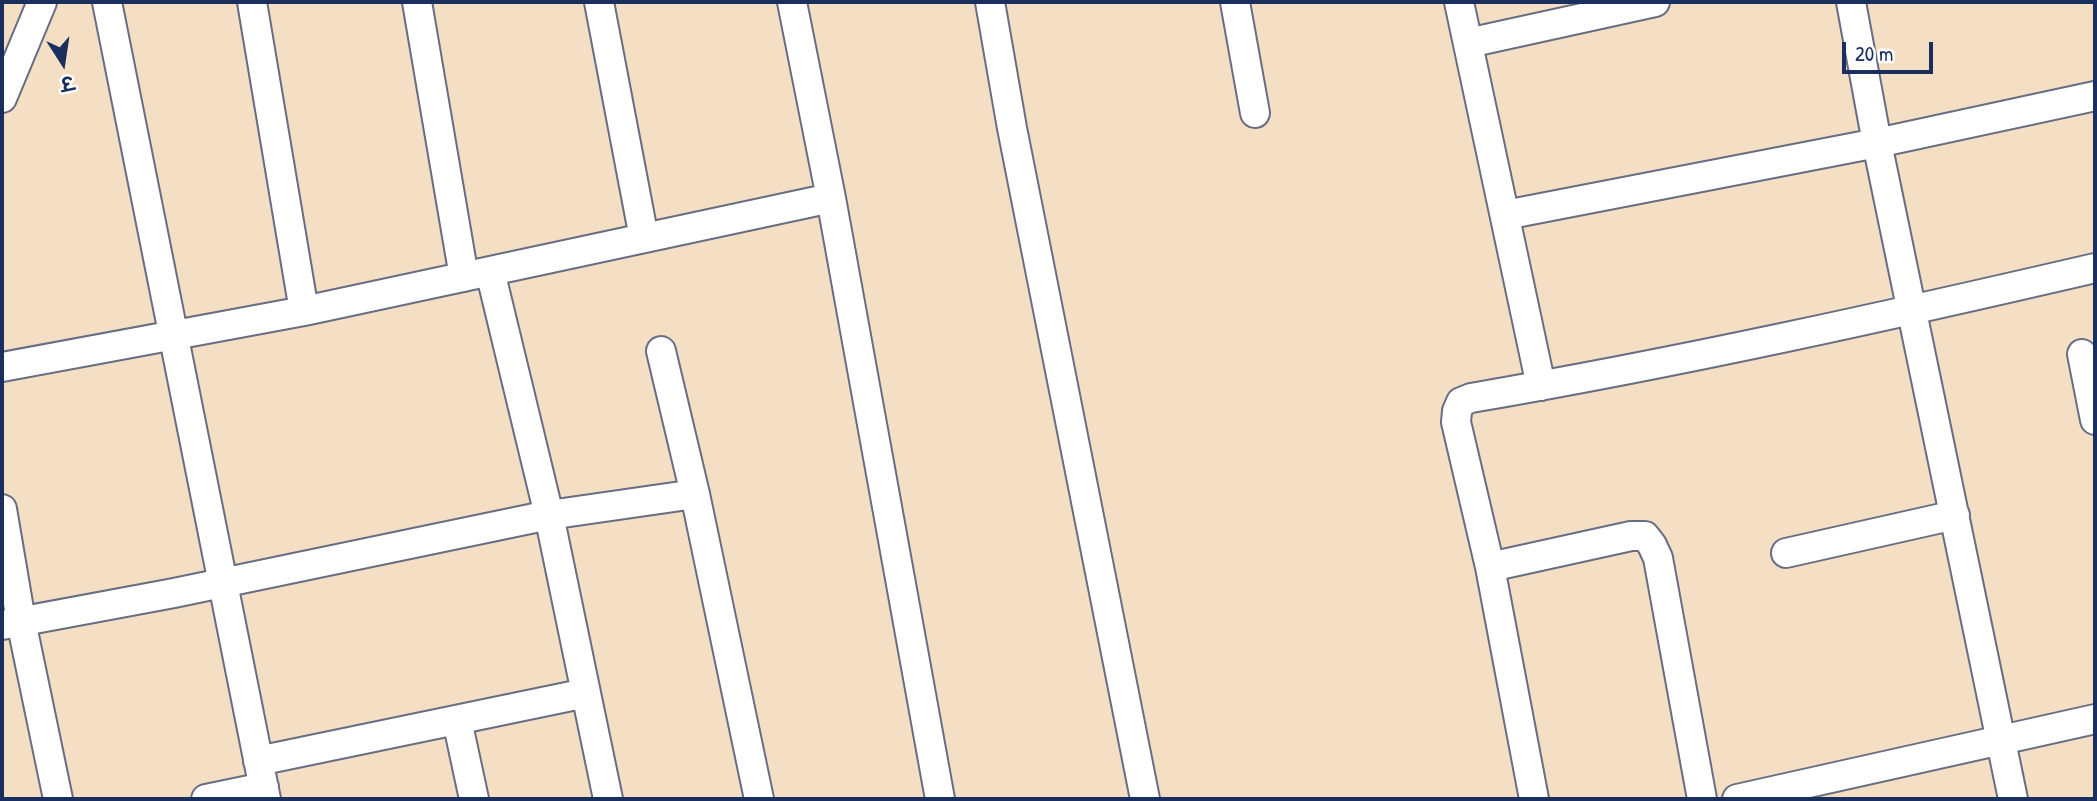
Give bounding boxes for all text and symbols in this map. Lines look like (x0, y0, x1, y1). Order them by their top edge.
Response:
north arrow (28, 28, 98, 98)
scale bar (1845, 28, 1936, 72)
text: 20 m (1855, 39, 1893, 68)
text: उ (58, 70, 76, 98)

